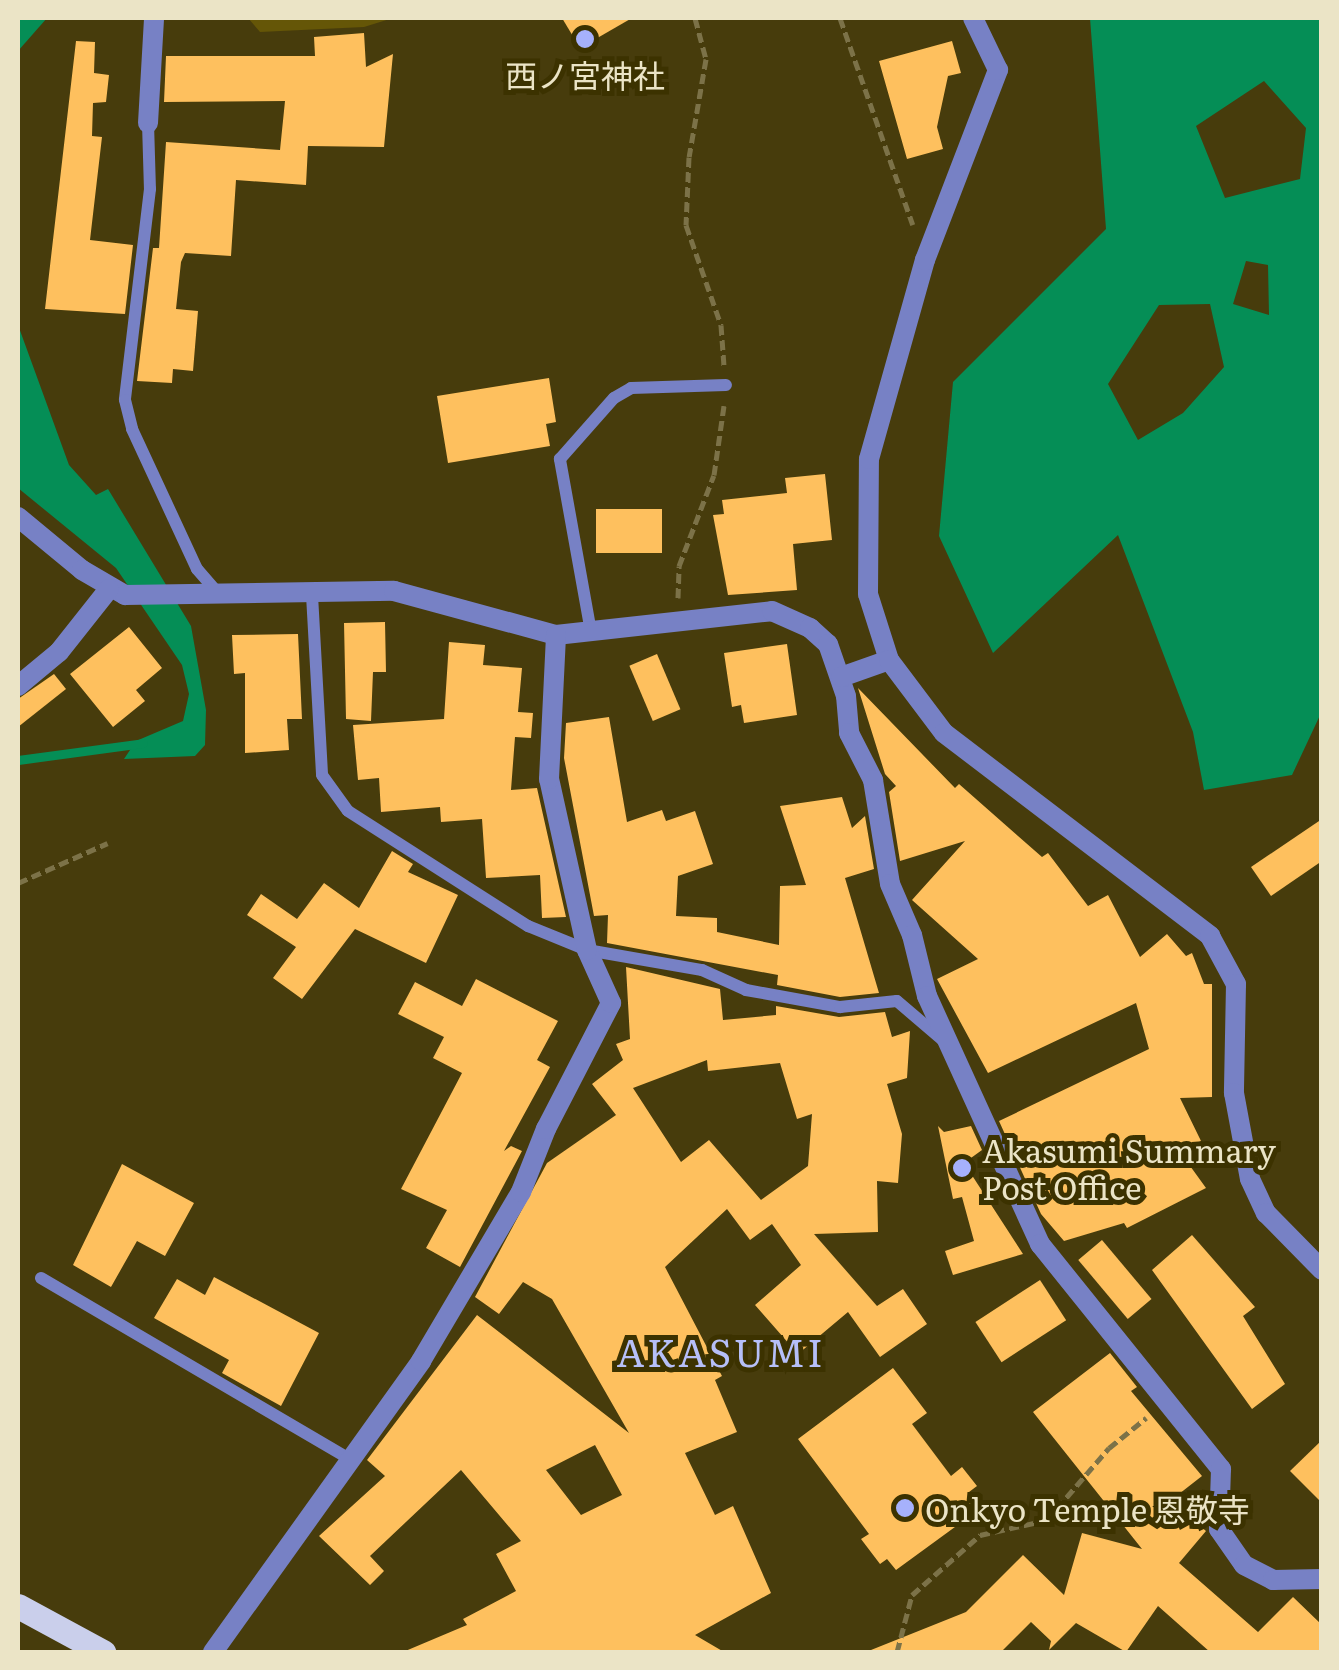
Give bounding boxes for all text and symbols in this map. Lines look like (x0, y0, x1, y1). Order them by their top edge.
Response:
marker: 西ノ宮神社 (574, 28, 596, 50)
place label: 西ノ宮神社 (505, 55, 665, 93)
place label: Akasumi Summary Post Office (982, 1131, 1276, 1206)
marker: Akasumi Summary Post Office (951, 1157, 973, 1179)
district label: AKASUMI (617, 1328, 825, 1374)
place label: Onkyo Temple 恩敬寺 (925, 1489, 1250, 1527)
marker: Onkyo Temple 恩敬寺 (894, 1497, 916, 1519)

